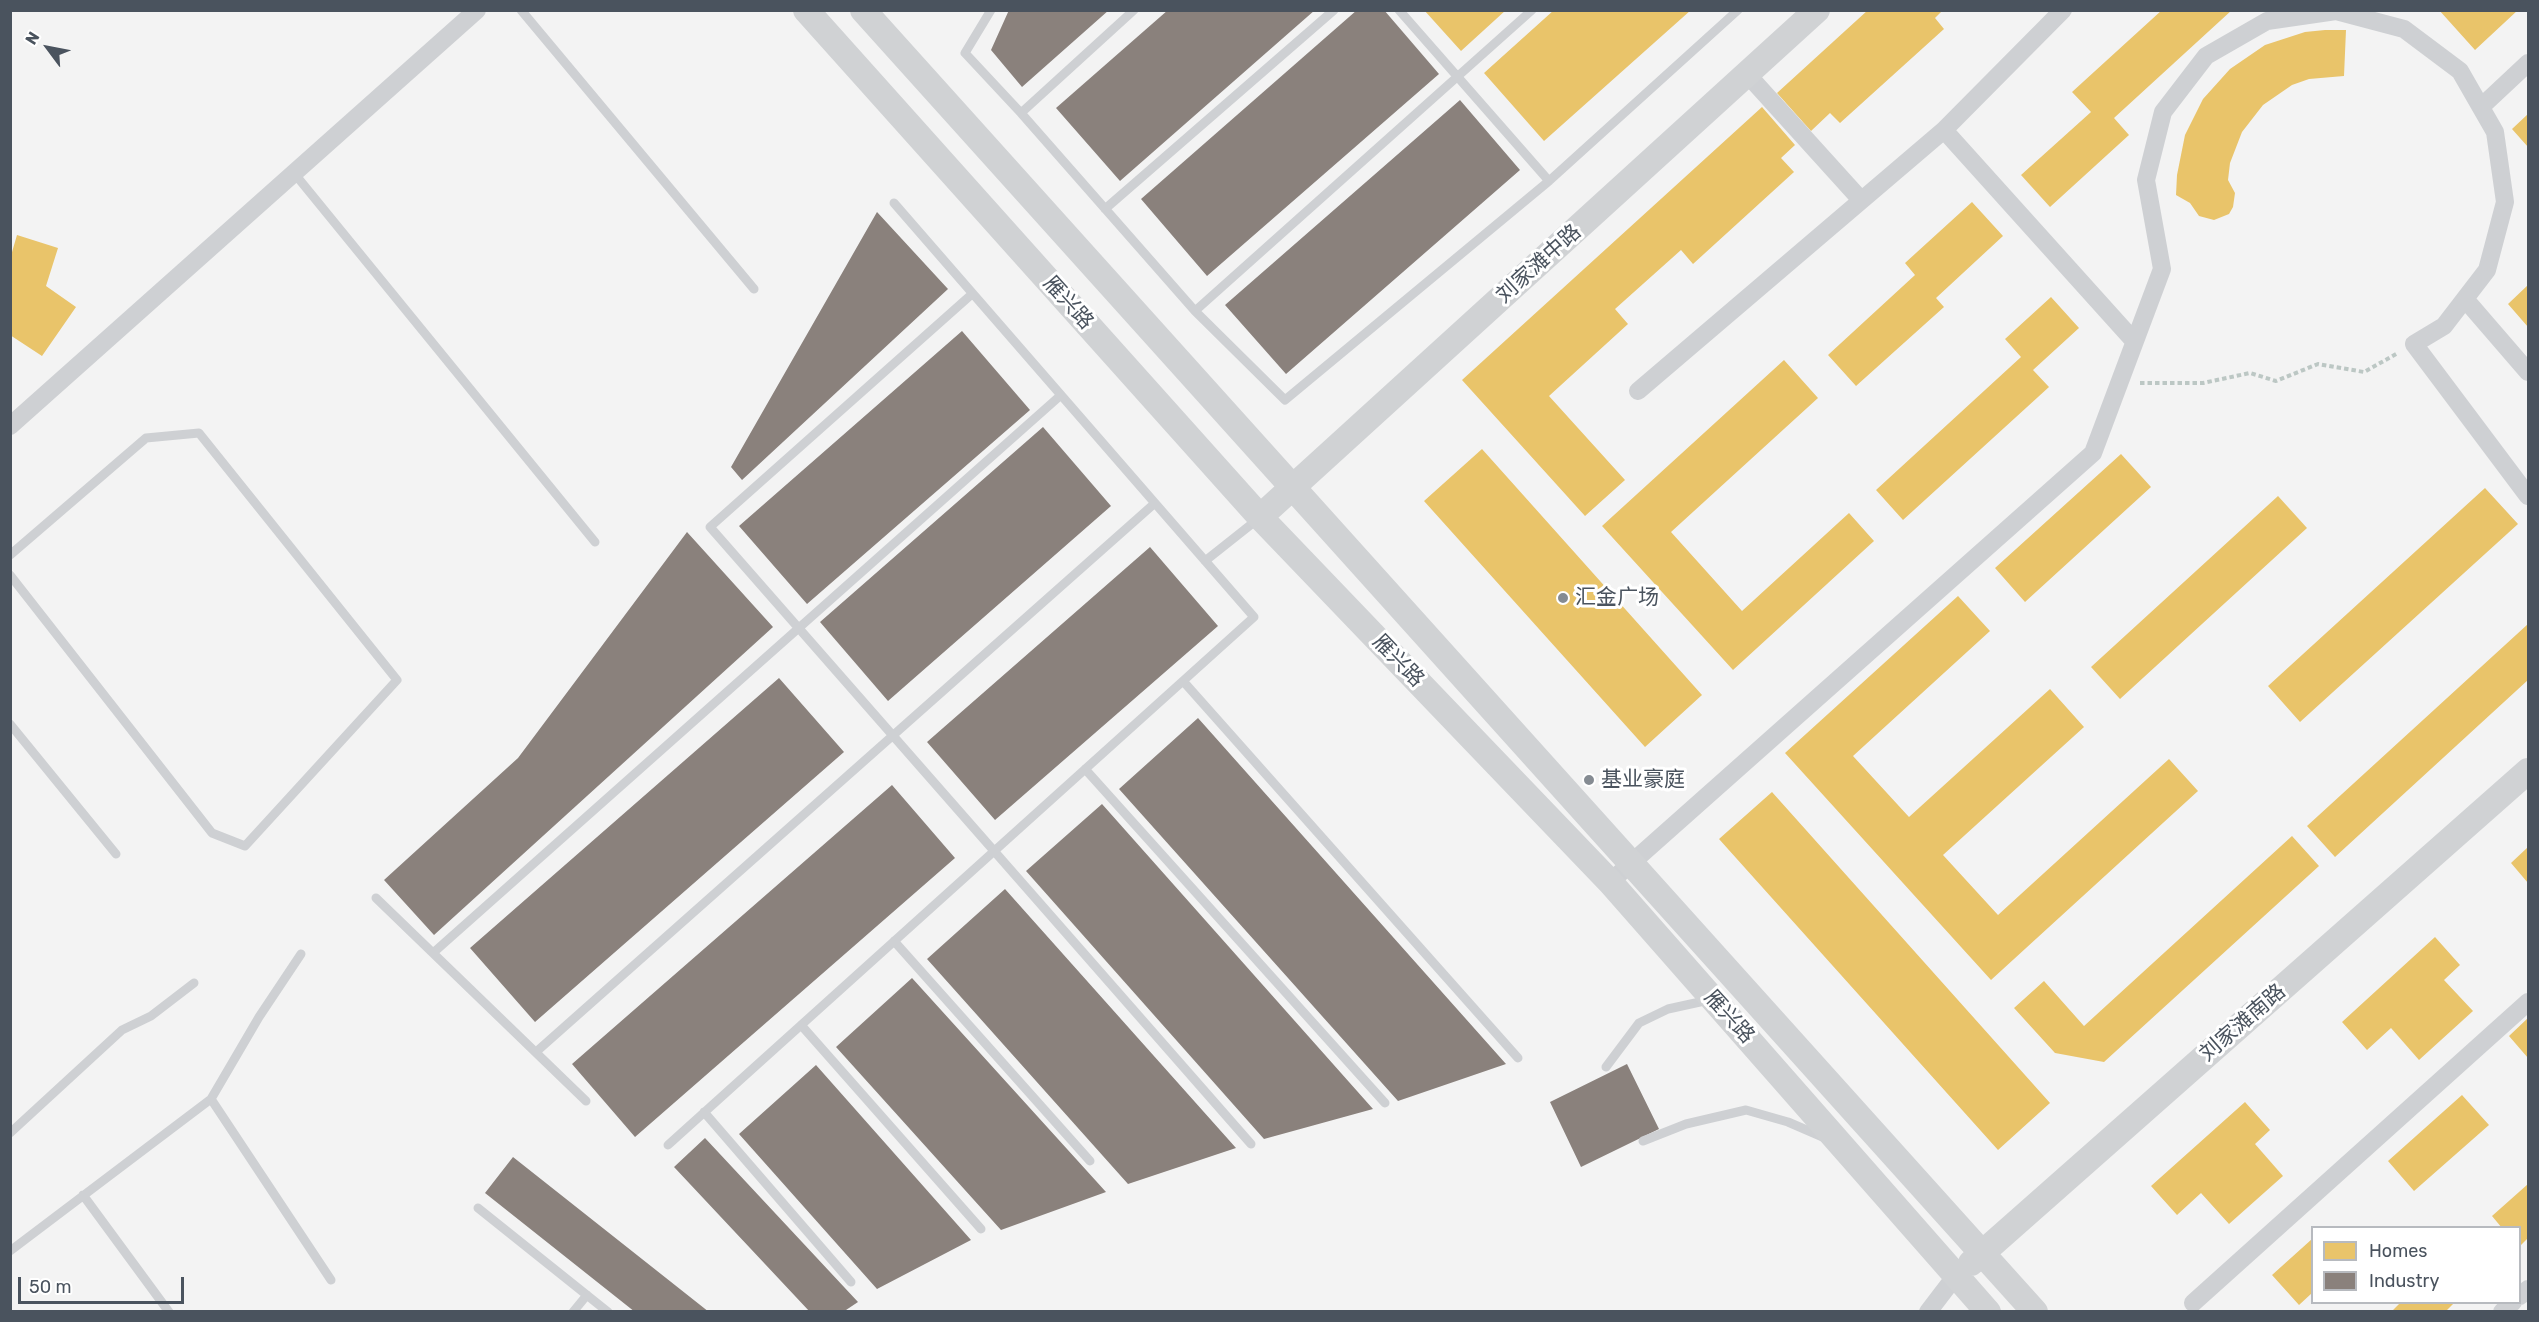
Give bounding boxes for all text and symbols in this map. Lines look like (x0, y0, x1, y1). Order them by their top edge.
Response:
north arrow (18, 18, 78, 78)
text: N (21, 28, 43, 48)
street label: 刘家滩中路 (1492, 220, 1586, 308)
street label: 雁兴路 (1038, 271, 1098, 335)
place label: 汇金广场 (1575, 585, 1659, 611)
marker: 汇金广场 (1556, 591, 1570, 605)
street label: 雁兴路 (1367, 630, 1429, 692)
place label: 基业豪庭 (1601, 767, 1685, 793)
marker: 基业豪庭 (1582, 773, 1596, 787)
street label: 刘家滩南路 (2195, 979, 2291, 1067)
street label: 雁兴路 (1699, 985, 1759, 1049)
legend (2311, 1226, 2521, 1304)
text: Homes (2369, 1240, 2427, 1262)
scale bar (21, 1265, 188, 1303)
text: Industry (2369, 1270, 2439, 1292)
text: 50 m (29, 1276, 72, 1298)

